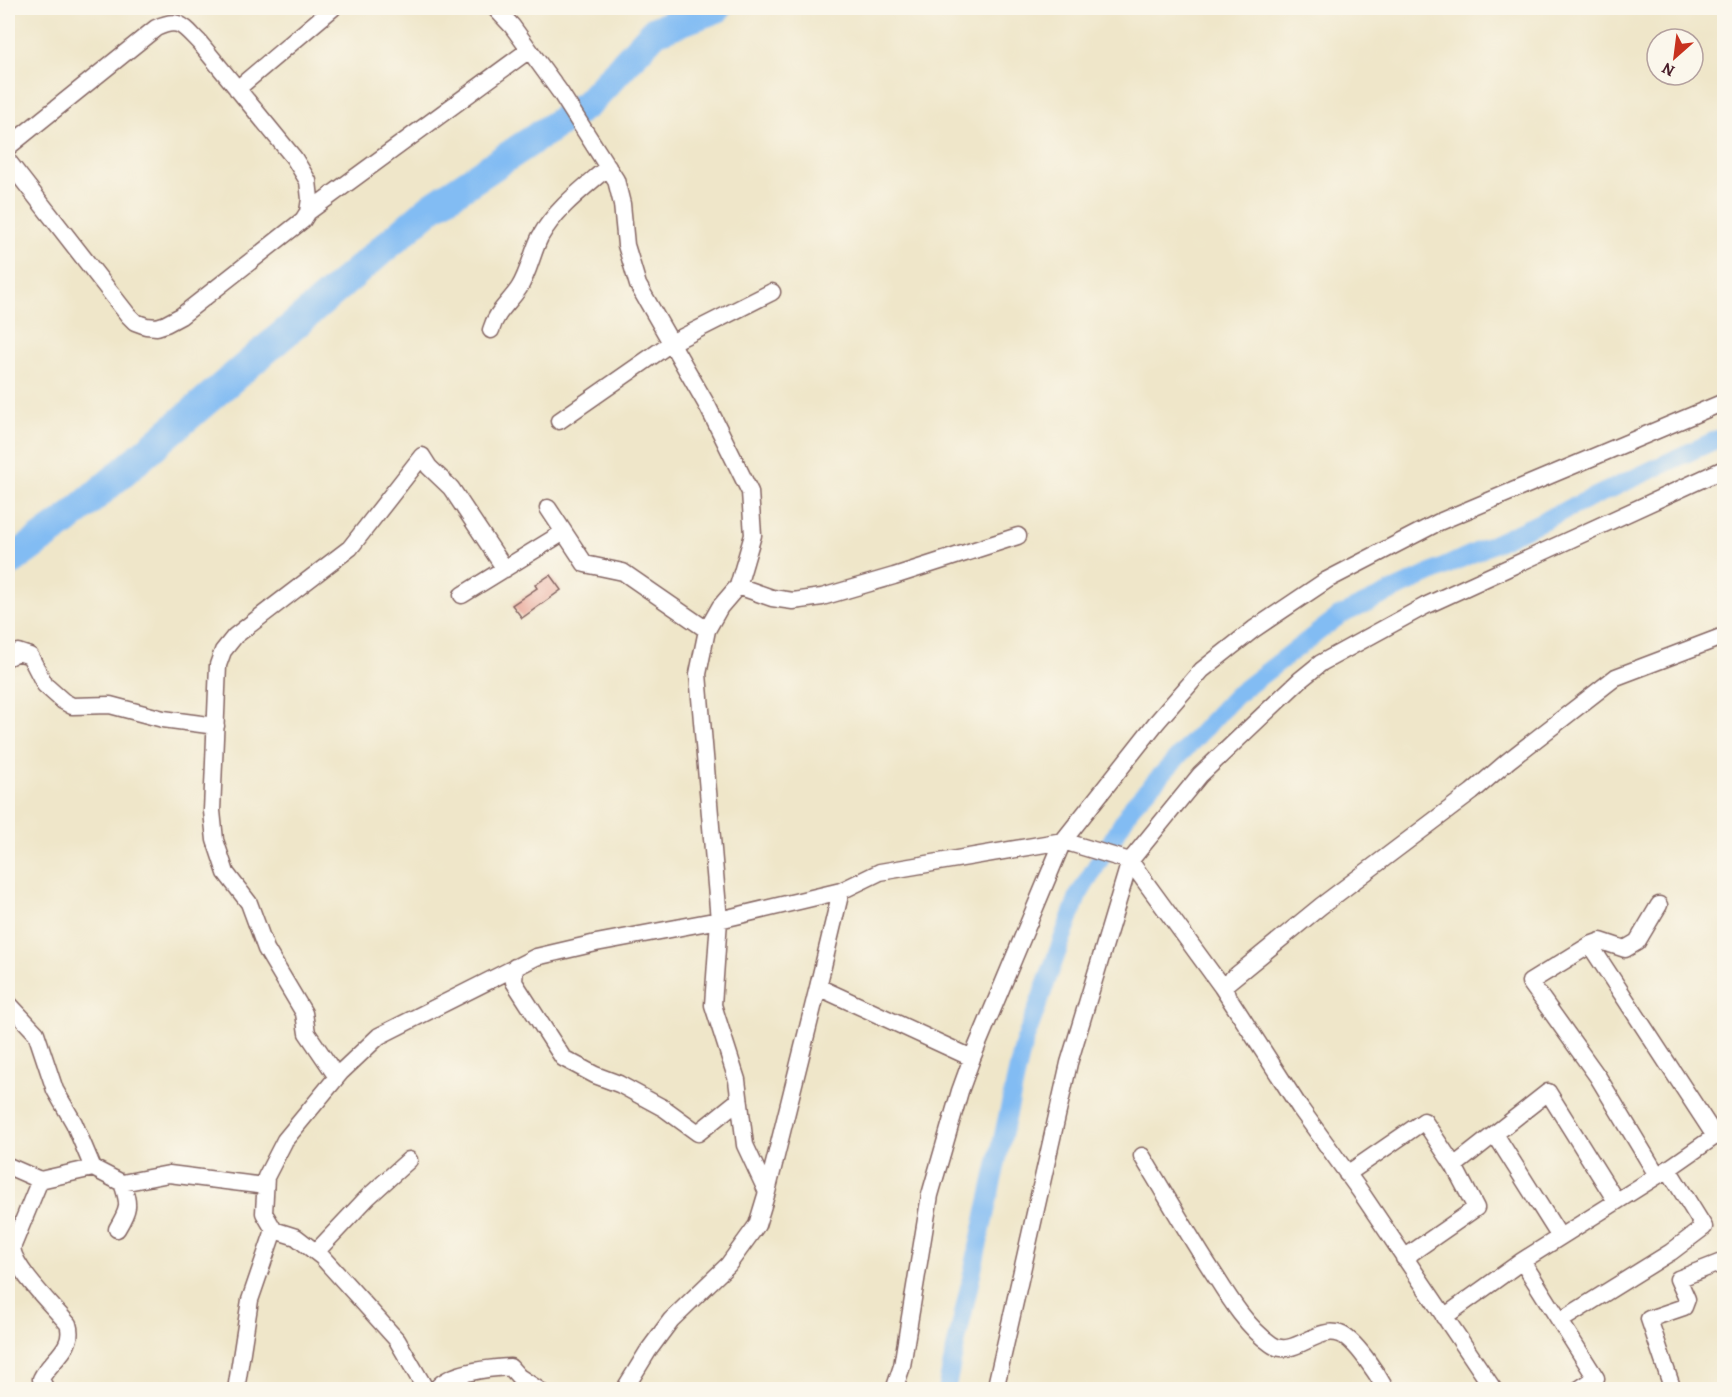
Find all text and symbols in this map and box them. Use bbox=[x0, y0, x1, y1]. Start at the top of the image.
north arrow bbox=[1645, 27, 1705, 87]
text: N bbox=[1658, 57, 1679, 82]

